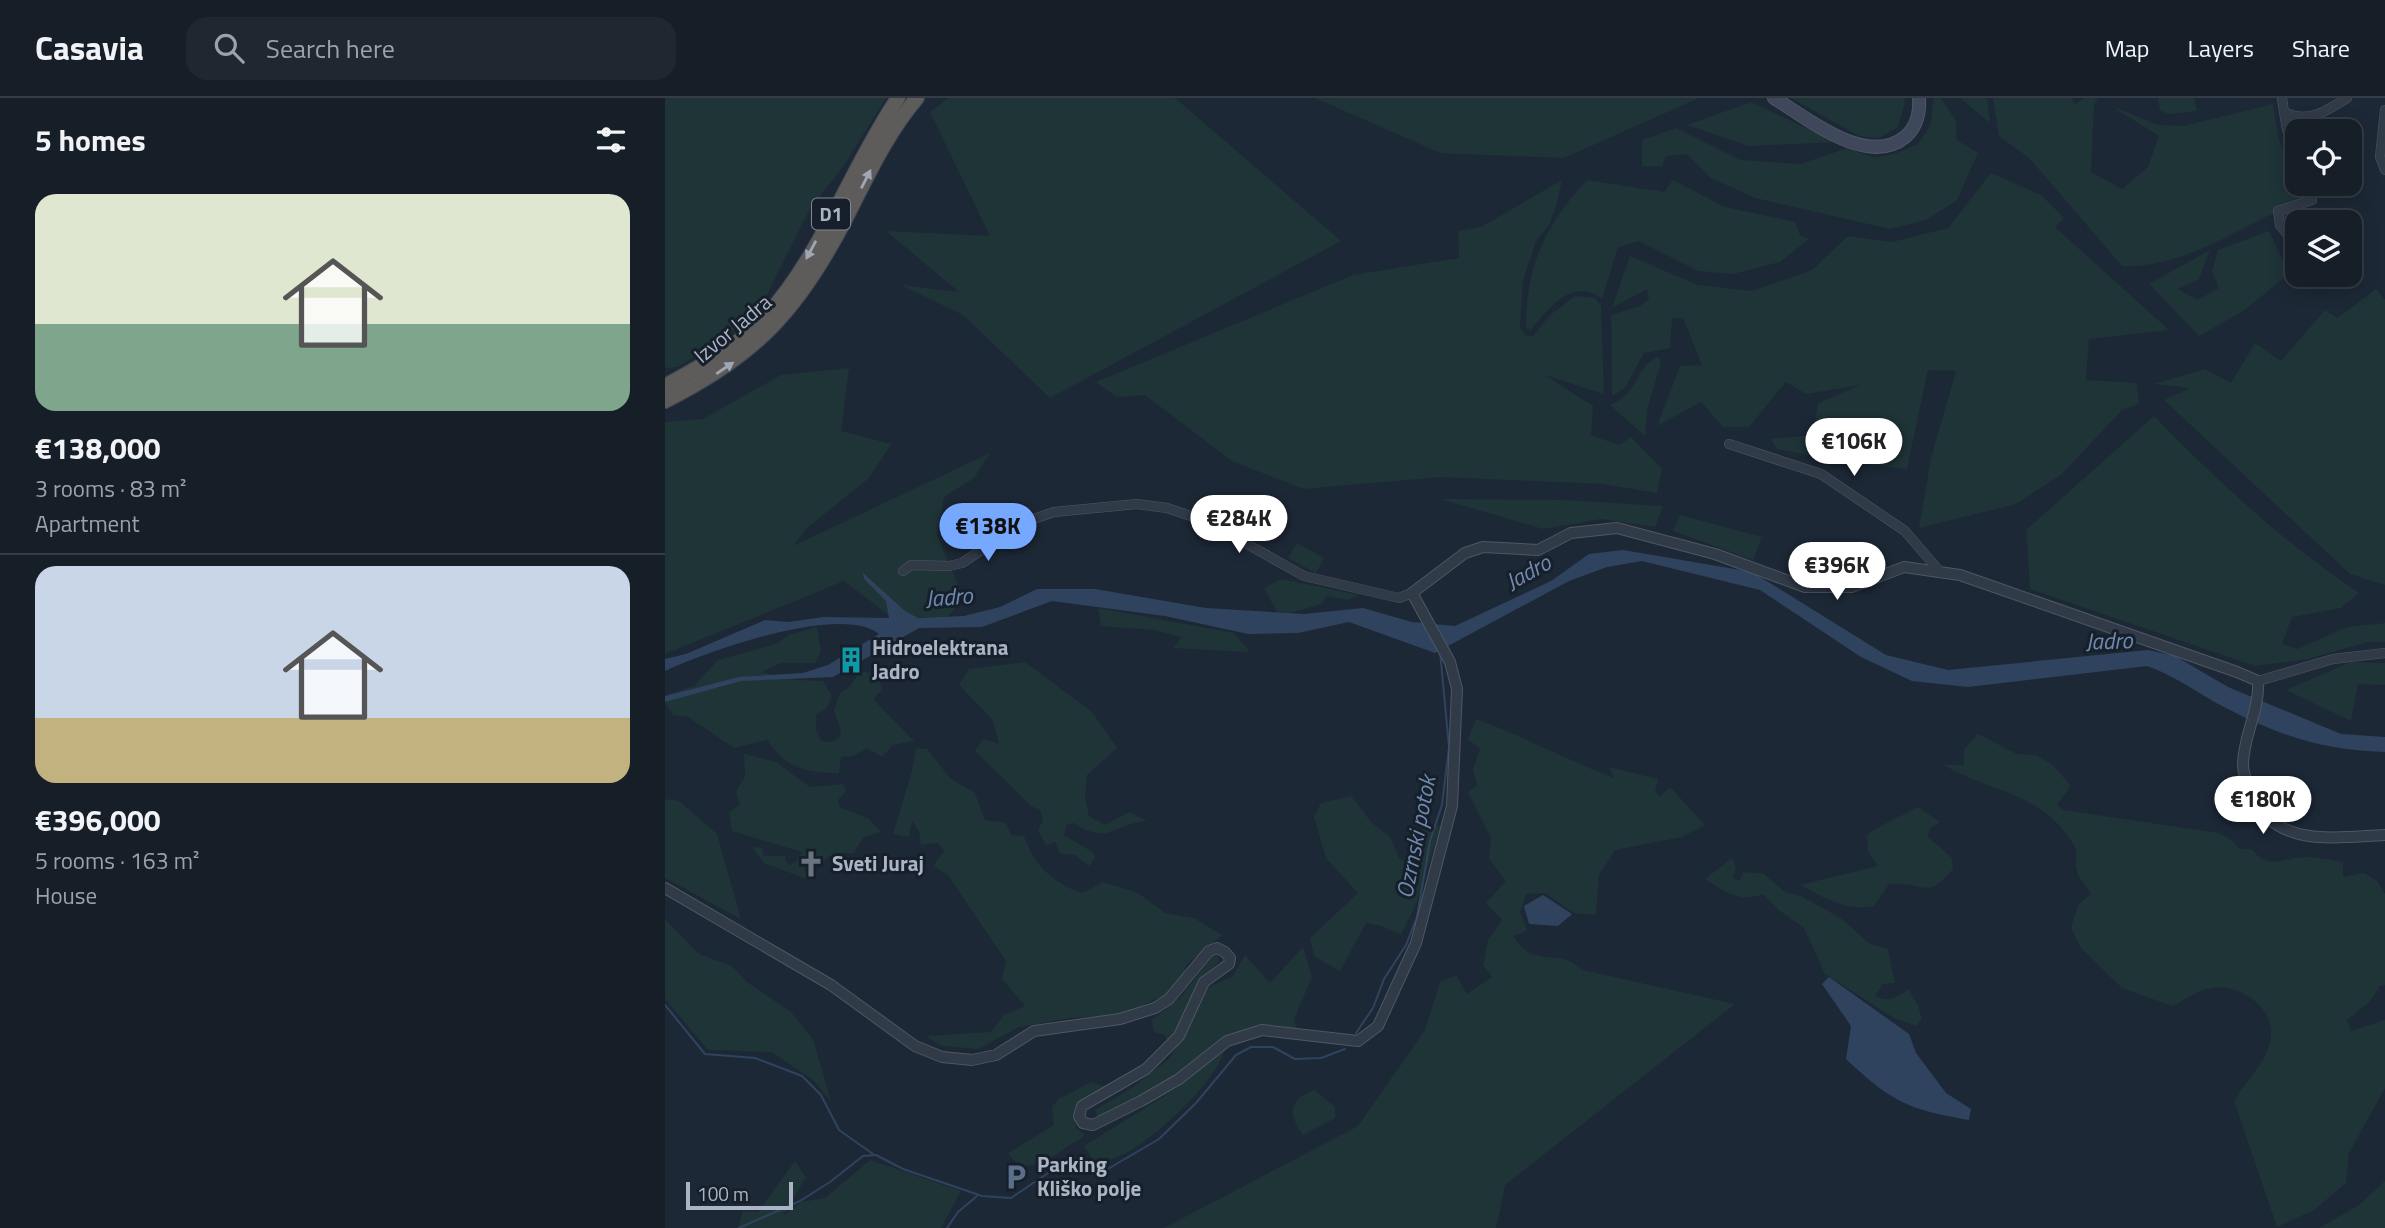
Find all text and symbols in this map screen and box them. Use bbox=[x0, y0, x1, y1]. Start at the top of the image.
search box bbox=[186, 17, 676, 80]
text: Casavia bbox=[35, 23, 144, 73]
icon: search bbox=[210, 29, 248, 67]
text: Search here bbox=[266, 29, 395, 68]
text: Map bbox=[2105, 30, 2150, 66]
text: Layers bbox=[2188, 30, 2254, 66]
text: Share bbox=[2292, 30, 2350, 66]
text: 5 homes bbox=[35, 117, 146, 163]
map controls bbox=[2285, 119, 2362, 287]
button: locate bbox=[2285, 119, 2362, 196]
icon: filters bbox=[592, 121, 630, 159]
one-way arrow bbox=[860, 170, 872, 189]
road number: D1 bbox=[812, 198, 850, 230]
button: layers bbox=[2285, 210, 2362, 287]
icon: home bbox=[270, 240, 396, 366]
one-way arrow bbox=[806, 240, 817, 260]
street label: Izvor Jadra bbox=[686, 286, 779, 370]
one-way arrow bbox=[715, 362, 734, 375]
pin: €106K bbox=[1805, 418, 1903, 478]
text: €106K bbox=[1821, 423, 1887, 458]
text: €138,000 bbox=[35, 425, 161, 471]
text: 3 rooms · 83 m² bbox=[35, 471, 186, 506]
pin: €284K bbox=[1190, 496, 1288, 555]
text: €284K bbox=[1206, 500, 1272, 535]
pin: €138K bbox=[939, 504, 1037, 563]
text: Apartment bbox=[35, 506, 140, 541]
text: €138K bbox=[955, 508, 1021, 543]
pin: €396K bbox=[1788, 542, 1886, 602]
water label: Jadro bbox=[1499, 544, 1557, 598]
text: €396K bbox=[1804, 547, 1870, 582]
water label: Jadro bbox=[924, 577, 974, 616]
icon: home bbox=[270, 612, 396, 738]
water label: Jadro bbox=[2085, 622, 2134, 659]
place label: Hidroelektrana Jadro bbox=[872, 631, 1009, 687]
building icon: Hidroelektrana Jadro bbox=[836, 645, 866, 675]
water label: Ozrnski potok bbox=[1386, 770, 1445, 901]
pin: €180K bbox=[2214, 776, 2312, 836]
text: €180K bbox=[2230, 781, 2296, 816]
text: €396,000 bbox=[35, 797, 161, 843]
text: 5 rooms · 163 m² bbox=[35, 843, 199, 878]
place label: Sveti Juraj bbox=[832, 847, 924, 879]
church icon: Sveti Juraj bbox=[796, 849, 826, 879]
text: House bbox=[35, 878, 97, 913]
place label: Parking Kliško polje bbox=[1037, 1148, 1141, 1204]
parking icon: Parking Kliško polje bbox=[1001, 1162, 1031, 1192]
scale bar bbox=[686, 1179, 793, 1211]
text: 100 m bbox=[697, 1179, 749, 1208]

